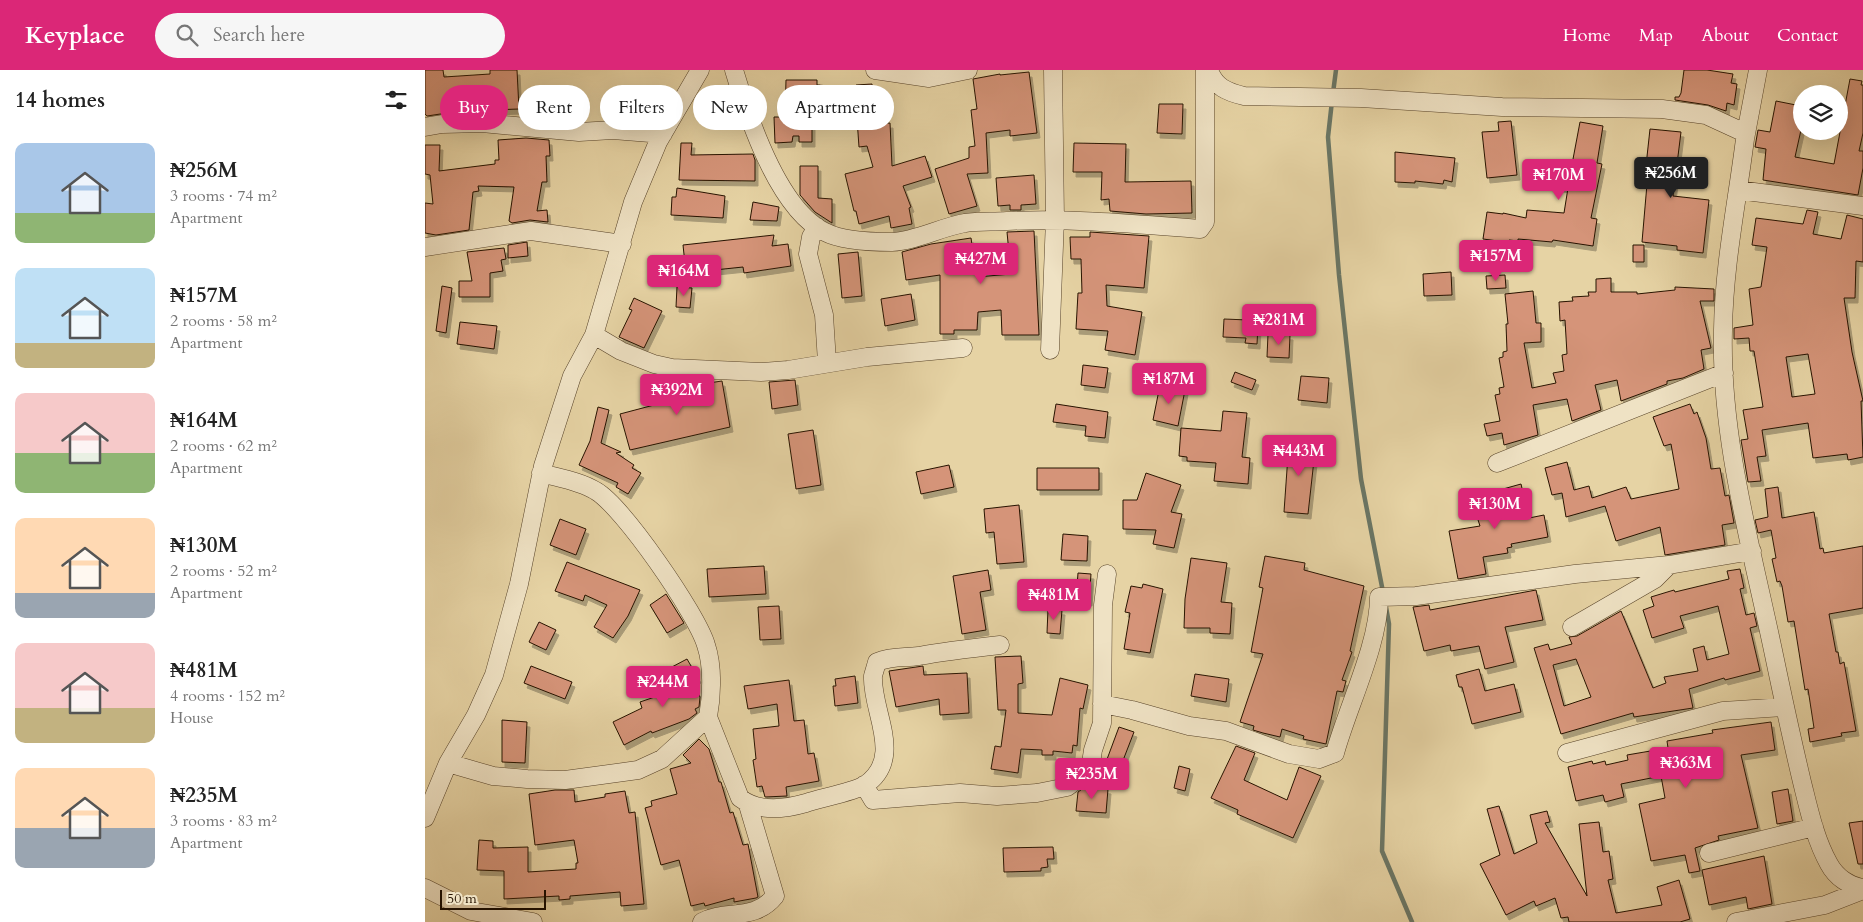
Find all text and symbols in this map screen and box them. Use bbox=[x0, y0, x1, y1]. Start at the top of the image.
search box bbox=[155, 13, 505, 58]
text: Keyplace bbox=[25, 19, 125, 52]
icon: search bbox=[173, 21, 201, 49]
text: Search here bbox=[213, 22, 305, 48]
text: Home bbox=[1563, 23, 1611, 48]
text: Map bbox=[1639, 23, 1673, 48]
text: About bbox=[1701, 23, 1749, 48]
text: Contact bbox=[1777, 23, 1838, 48]
chip: Buy bbox=[440, 85, 508, 130]
chip: Rent bbox=[518, 85, 590, 130]
chip: Filters bbox=[600, 85, 683, 130]
chip: New bbox=[693, 85, 767, 130]
chip: Apartment bbox=[777, 85, 894, 130]
map controls bbox=[1793, 85, 1848, 140]
button: layers bbox=[1793, 85, 1848, 140]
text: 14 homes bbox=[15, 86, 105, 115]
icon: filters bbox=[382, 86, 410, 114]
text: ₦256M bbox=[170, 156, 238, 185]
pin: ₦256M bbox=[1636, 156, 1706, 199]
pin: ₦170M bbox=[1524, 158, 1594, 201]
text: ₦256M bbox=[1645, 162, 1697, 184]
icon: home bbox=[55, 163, 115, 223]
text: ₦170M bbox=[1533, 164, 1585, 186]
text: 3 rooms · 74 m² bbox=[170, 185, 277, 207]
text: Apartment bbox=[170, 207, 243, 229]
pin: ₦157M bbox=[1461, 240, 1531, 282]
pin: ₦427M bbox=[946, 242, 1016, 285]
text: ₦157M bbox=[1470, 245, 1522, 267]
text: ₦427M bbox=[955, 248, 1007, 270]
pin: ₦164M bbox=[649, 254, 719, 297]
text: ₦164M bbox=[658, 260, 710, 282]
text: ₦157M bbox=[170, 281, 238, 310]
icon: home bbox=[55, 288, 115, 348]
pin: ₦281M bbox=[1244, 304, 1314, 346]
text: ₦281M bbox=[1253, 309, 1305, 331]
text: 2 rooms · 58 m² bbox=[170, 310, 277, 332]
text: Apartment bbox=[170, 332, 243, 354]
pin: ₦187M bbox=[1134, 362, 1204, 405]
text: ₦187M bbox=[1143, 368, 1195, 390]
pin: ₦392M bbox=[642, 374, 712, 416]
text: ₦392M bbox=[651, 379, 703, 401]
text: ₦164M bbox=[170, 406, 238, 435]
icon: home bbox=[55, 413, 115, 473]
pin: ₦443M bbox=[1264, 434, 1334, 477]
text: 2 rooms · 62 m² bbox=[170, 435, 277, 457]
text: ₦443M bbox=[1273, 440, 1325, 462]
text: Apartment bbox=[170, 457, 243, 479]
pin: ₦130M bbox=[1460, 488, 1530, 530]
text: ₦130M bbox=[1469, 493, 1521, 515]
text: ₦130M bbox=[170, 531, 238, 560]
icon: home bbox=[55, 538, 115, 598]
text: 2 rooms · 52 m² bbox=[170, 560, 277, 582]
pin: ₦481M bbox=[1019, 578, 1089, 621]
text: Apartment bbox=[170, 582, 243, 604]
text: ₦481M bbox=[1028, 584, 1080, 606]
text: ₦481M bbox=[170, 656, 238, 685]
icon: home bbox=[55, 663, 115, 723]
pin: ₦244M bbox=[628, 666, 698, 708]
text: ₦244M bbox=[637, 671, 689, 693]
text: 4 rooms · 152 m² bbox=[170, 685, 285, 707]
text: House bbox=[170, 707, 213, 729]
pin: ₦363M bbox=[1651, 746, 1721, 789]
text: ₦363M bbox=[1660, 752, 1712, 774]
pin: ₦235M bbox=[1057, 758, 1127, 800]
text: ₦235M bbox=[1066, 763, 1118, 785]
text: ₦235M bbox=[170, 781, 238, 810]
icon: home bbox=[55, 788, 115, 848]
text: 3 rooms · 83 m² bbox=[170, 810, 277, 832]
text: Apartment bbox=[170, 832, 243, 854]
scale bar bbox=[440, 887, 546, 910]
text: 50 m bbox=[447, 889, 477, 908]

